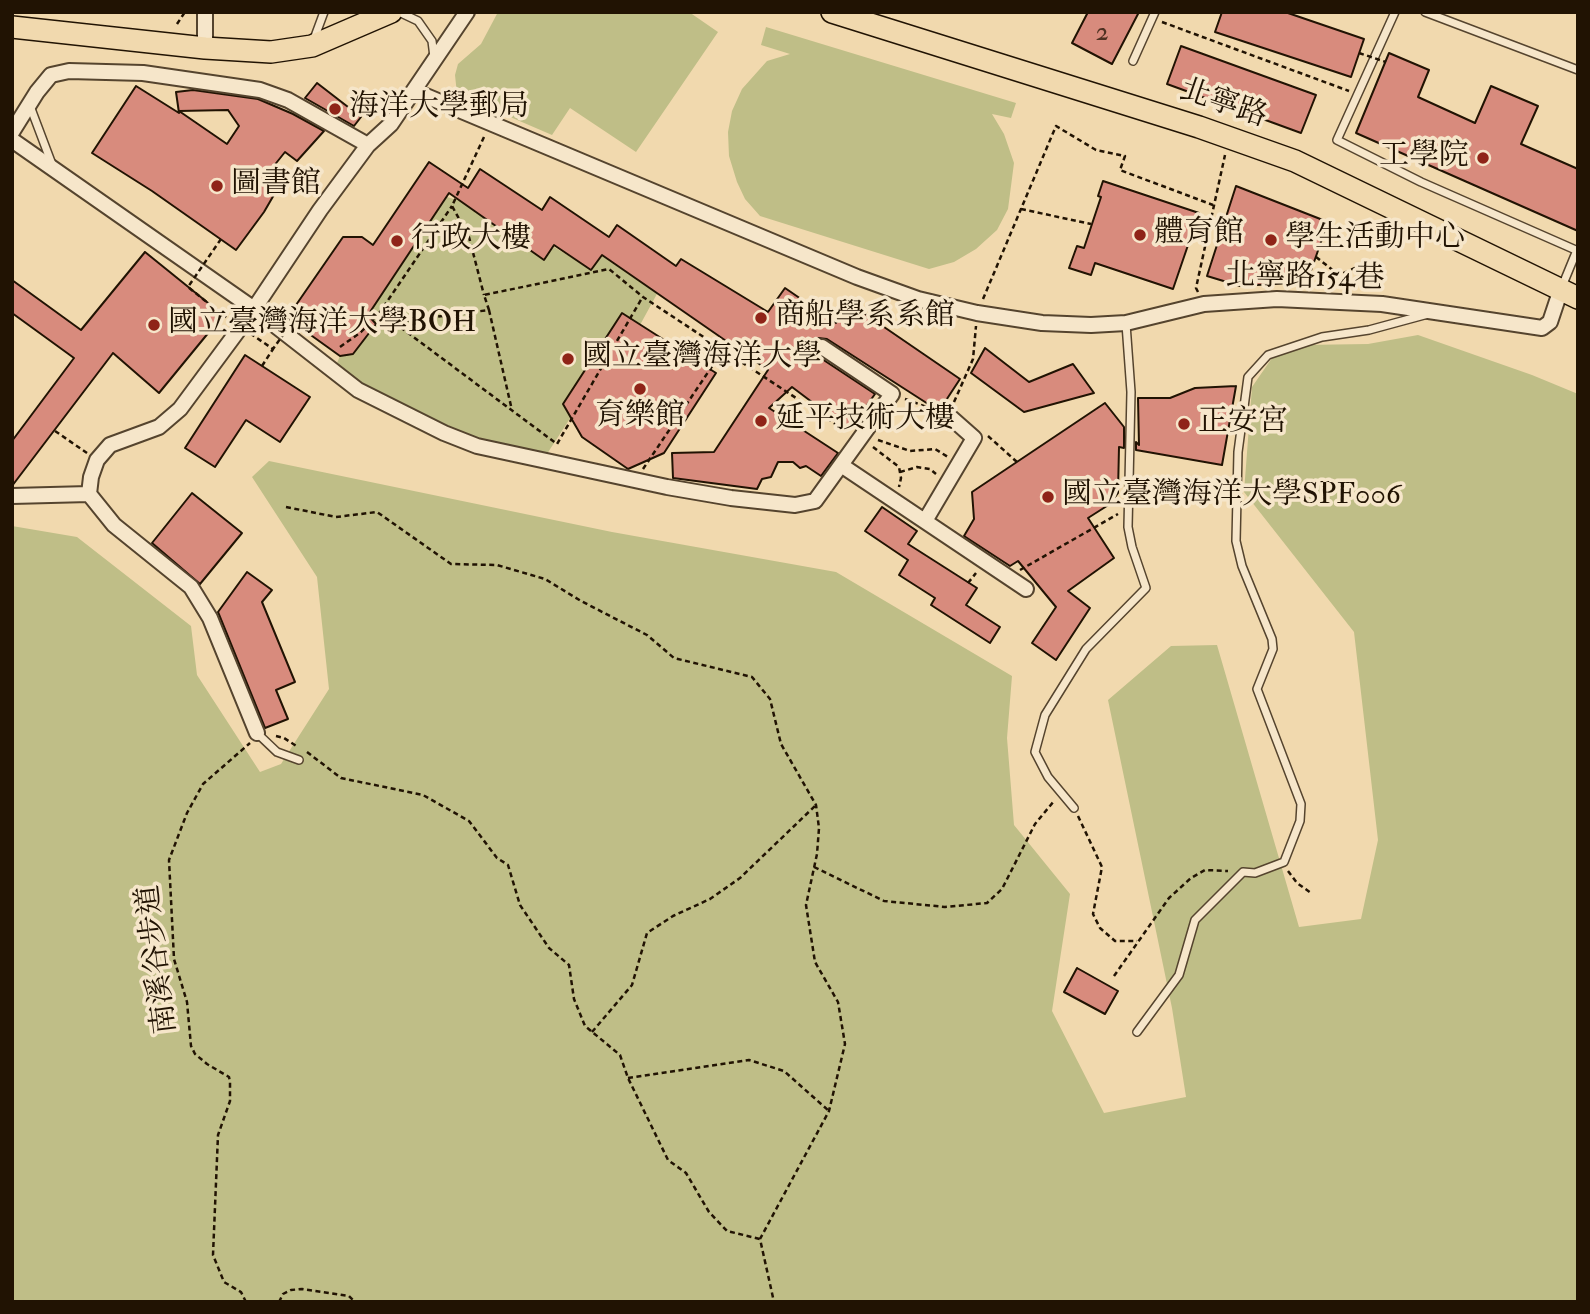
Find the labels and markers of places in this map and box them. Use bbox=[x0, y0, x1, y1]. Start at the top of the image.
place label: 海洋大學郵局 bbox=[349, 91, 529, 127]
marker: 海洋大學郵局 bbox=[327, 101, 343, 117]
place label: 工學院 bbox=[1379, 140, 1469, 176]
marker: 工學院 bbox=[1475, 150, 1491, 166]
place label: 圖書館 bbox=[231, 168, 321, 204]
marker: 圖書館 bbox=[209, 178, 225, 194]
place label: 體育館 bbox=[1154, 217, 1244, 253]
place label: 學生活動中心 bbox=[1285, 222, 1465, 258]
place label: 行政大樓 bbox=[411, 223, 531, 259]
marker: 體育館 bbox=[1132, 227, 1148, 243]
marker: 學生活動中心 bbox=[1263, 232, 1279, 248]
marker: 行政大樓 bbox=[389, 233, 405, 249]
place label: 商船學系系館 bbox=[775, 300, 955, 336]
place label: 國立臺灣海洋大學BOH bbox=[168, 307, 476, 343]
marker: 商船學系系館 bbox=[753, 310, 769, 326]
marker: 國立臺灣海洋大學BOH bbox=[146, 317, 162, 333]
place label: 國立臺灣海洋大學 bbox=[582, 341, 822, 377]
marker: 國立臺灣海洋大學 bbox=[560, 351, 576, 367]
marker: 育樂館 bbox=[632, 381, 648, 397]
place label: 育樂館 bbox=[595, 400, 685, 436]
place label: 延平技術大樓 bbox=[775, 403, 955, 439]
place label: 正安宮 bbox=[1198, 406, 1288, 442]
marker: 延平技術大樓 bbox=[753, 413, 769, 429]
marker: 正安宮 bbox=[1176, 416, 1192, 432]
place label: 國立臺灣海洋大學SPF006 bbox=[1062, 479, 1401, 515]
marker: 國立臺灣海洋大學SPF006 bbox=[1040, 489, 1056, 505]

